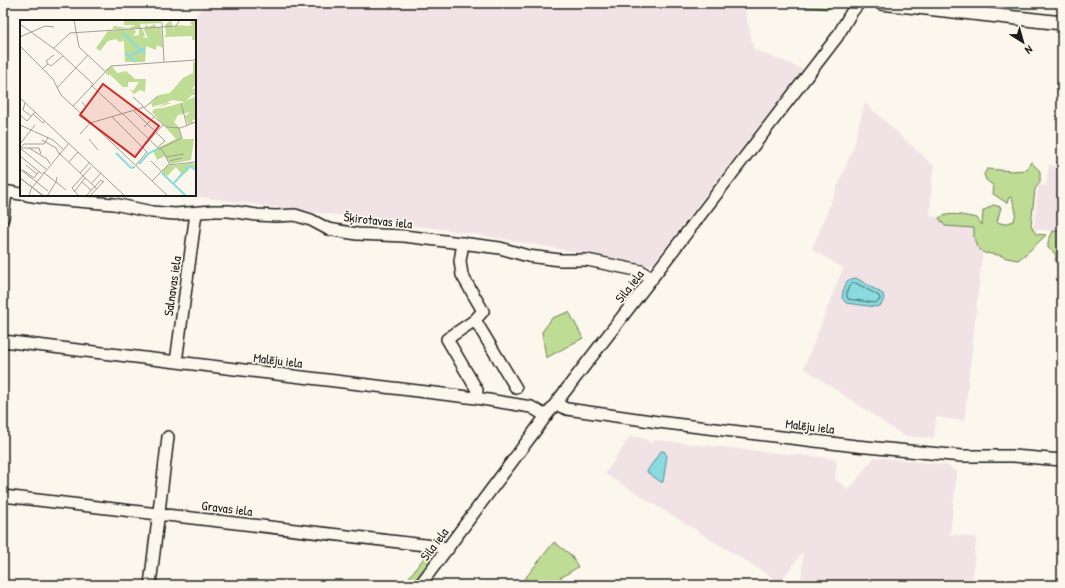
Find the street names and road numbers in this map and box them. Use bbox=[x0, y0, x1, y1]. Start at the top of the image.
street label: Šķirotavas iela bbox=[343, 207, 413, 233]
street label: Salnavas iela bbox=[159, 255, 185, 317]
street label: Sila iela bbox=[610, 266, 648, 306]
street label: Malēju iela bbox=[252, 348, 304, 372]
street label: Malēju iela bbox=[784, 414, 836, 438]
street label: Gravas iela bbox=[200, 496, 254, 520]
street label: Sila iela bbox=[416, 524, 452, 564]

